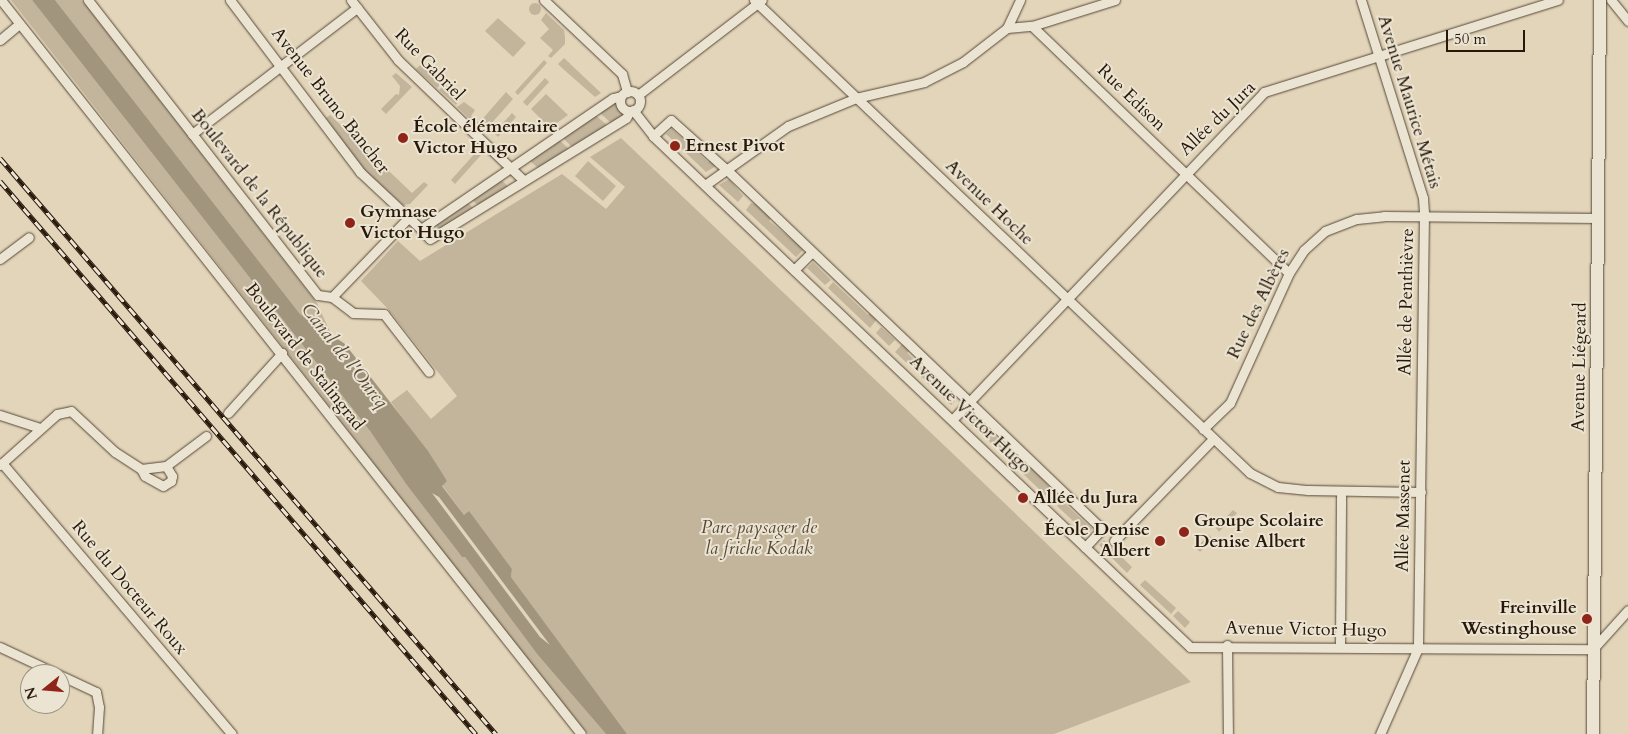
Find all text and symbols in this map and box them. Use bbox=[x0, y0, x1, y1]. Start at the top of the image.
street label: Avenue Maurice Métais bbox=[1372, 13, 1446, 191]
scale bar bbox=[1448, 20, 1527, 52]
street label: Avenue Bruno Bancher bbox=[266, 24, 394, 178]
street label: Rue Gabriel bbox=[389, 25, 469, 105]
text: 50 m bbox=[1454, 29, 1486, 49]
street label: Rue Edison bbox=[1092, 60, 1170, 136]
street label: Allée du Jura bbox=[1175, 77, 1261, 161]
street label: Boulevard de la République bbox=[186, 105, 332, 283]
place label: École élémentaire Victor Hugo bbox=[413, 117, 558, 160]
marker: École élémentaire Victor Hugo bbox=[397, 132, 409, 144]
place label: Ernest Pivot bbox=[685, 135, 785, 157]
marker: Ernest Pivot bbox=[669, 140, 681, 152]
street label: Avenue Hoche bbox=[940, 156, 1038, 250]
place label: Gymnase Victor Hugo bbox=[360, 202, 465, 244]
marker: Gymnase Victor Hugo bbox=[344, 217, 356, 229]
street label: Allée de Penthièvre bbox=[1395, 228, 1419, 376]
street label: Rue des Albères bbox=[1223, 245, 1295, 363]
street label: Boulevard de Stalingrad bbox=[240, 279, 368, 435]
water label: Canal de l'Ourcq bbox=[296, 299, 392, 413]
street label: Avenue Liégeard bbox=[1568, 302, 1592, 432]
street label: Avenue Victor Hugo bbox=[904, 351, 1036, 479]
street label: Allée Massenet bbox=[1392, 460, 1416, 572]
place label: Allée du Jura bbox=[1033, 487, 1138, 509]
marker: Allée du Jura bbox=[1017, 492, 1029, 504]
place label: Groupe Scolaire Denise Albert bbox=[1194, 511, 1324, 554]
street label: Rue du Docteur Roux bbox=[67, 517, 191, 659]
park label: Parc paysager de la friche Kodak bbox=[701, 518, 817, 560]
place label: École Denise Albert bbox=[1044, 520, 1150, 562]
marker: Groupe Scolaire Denise Albert bbox=[1178, 526, 1190, 538]
marker: École Denise Albert bbox=[1154, 535, 1166, 547]
place label: Freinville Westinghouse bbox=[1461, 598, 1577, 640]
marker: Freinville Westinghouse bbox=[1581, 613, 1593, 625]
street label: Avenue Victor Hugo bbox=[1225, 618, 1387, 642]
north arrow bbox=[20, 664, 70, 714]
text: N bbox=[20, 685, 42, 702]

